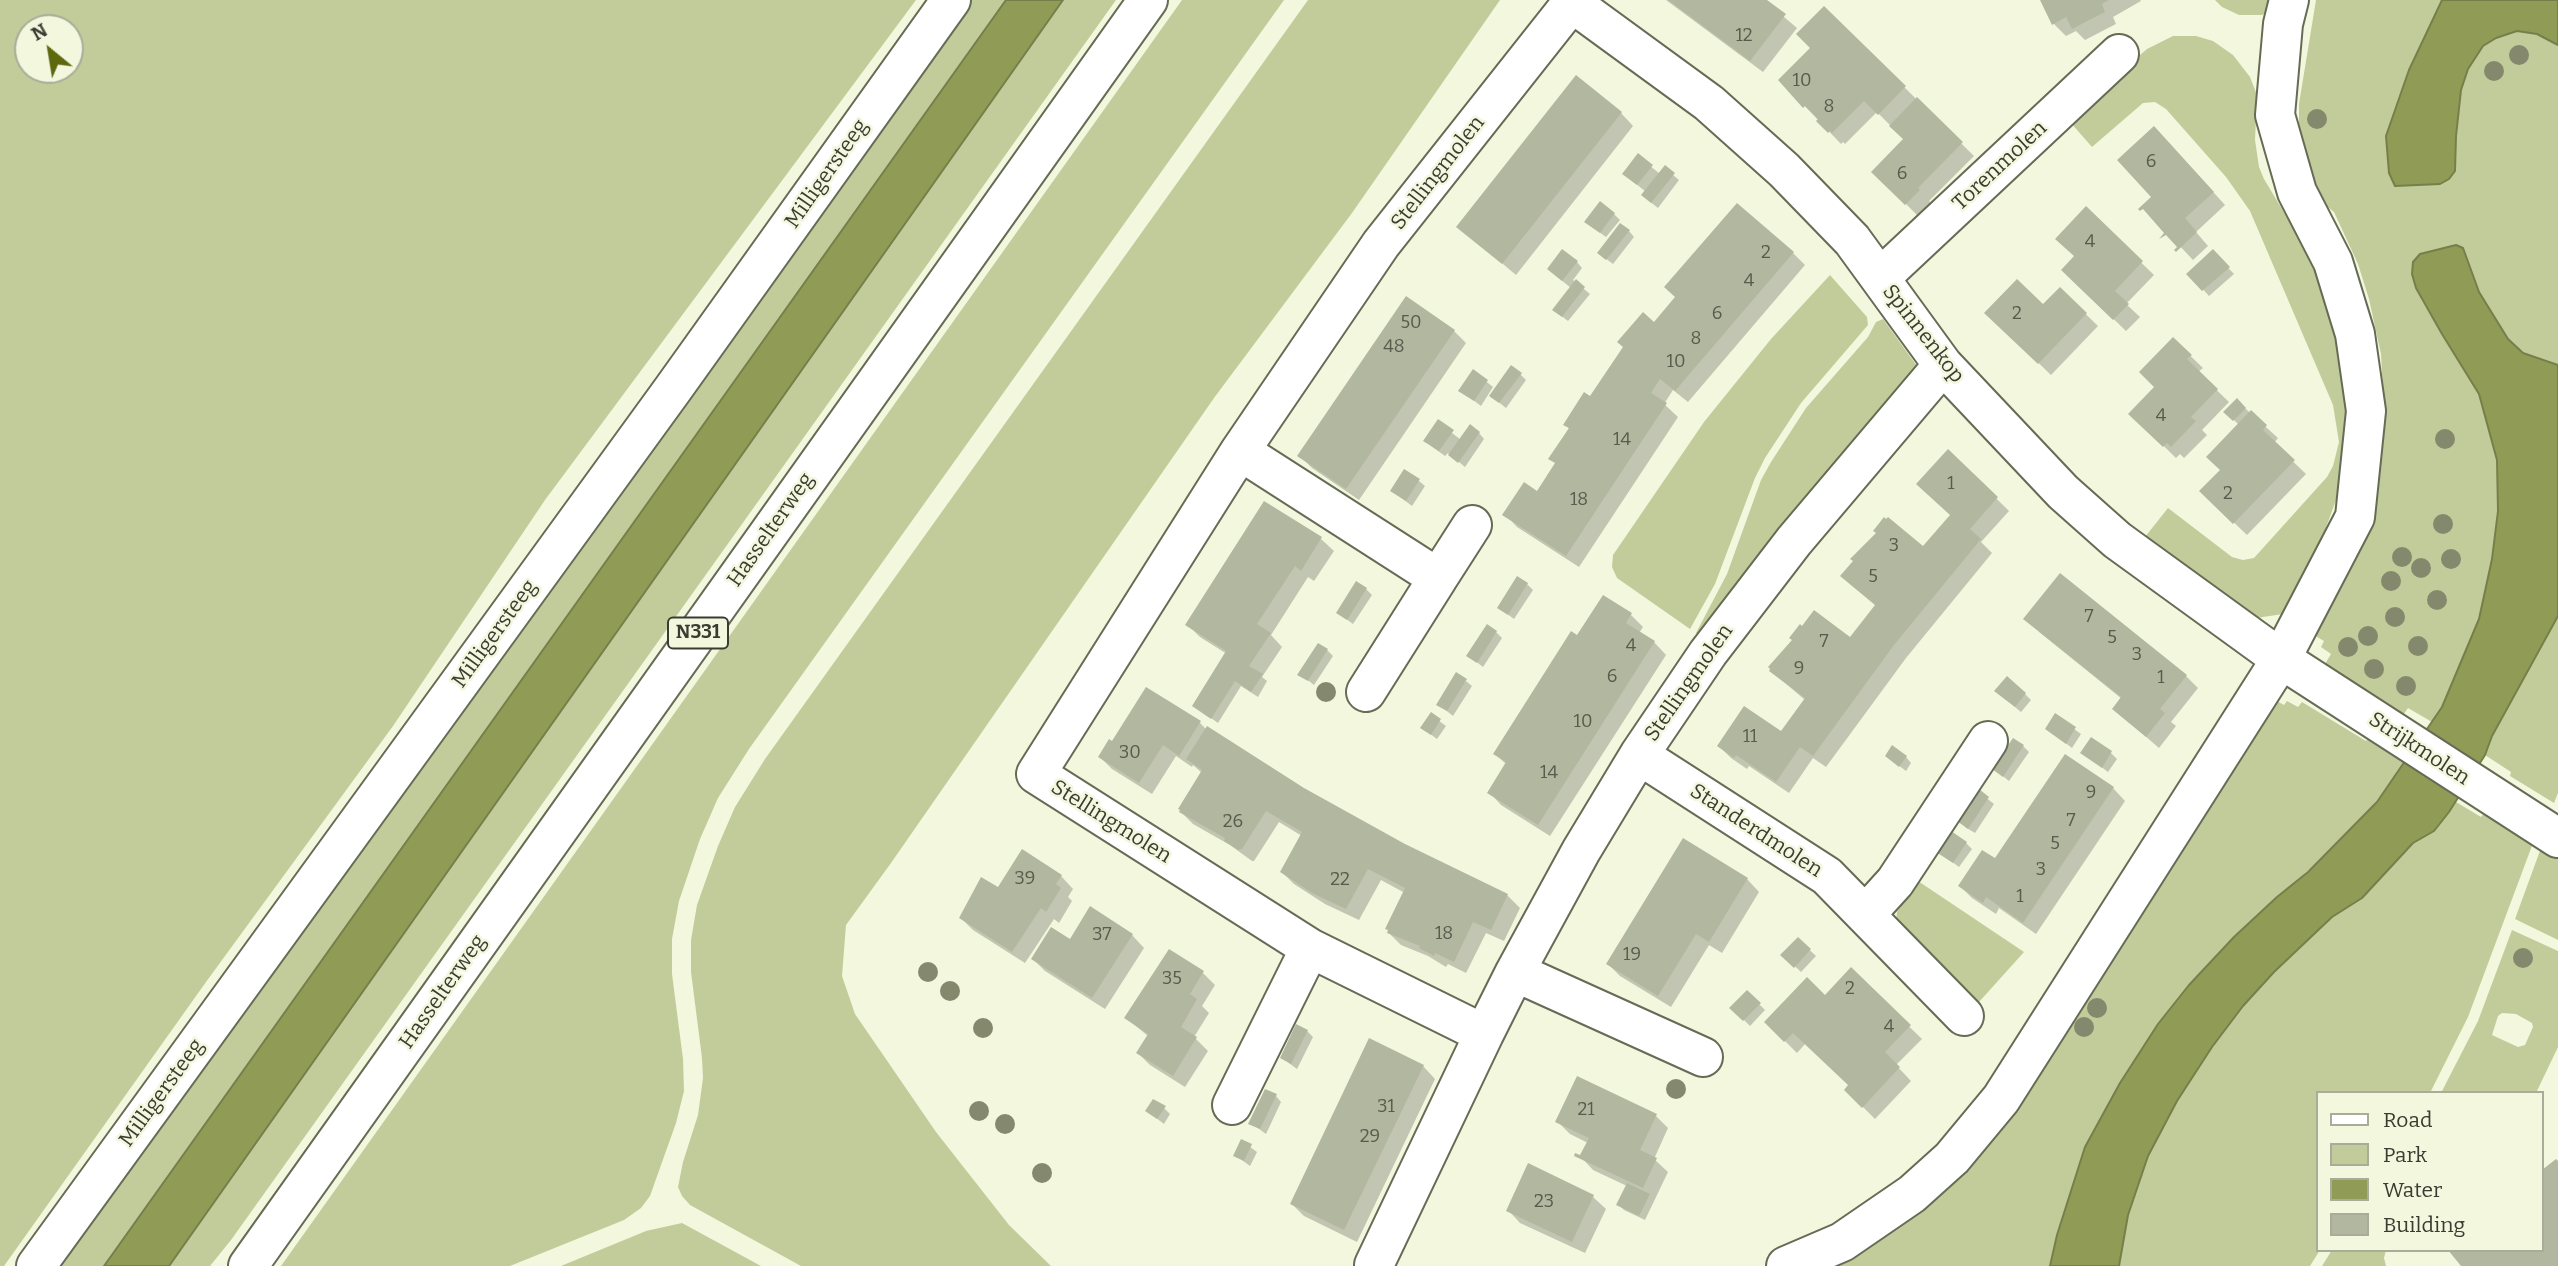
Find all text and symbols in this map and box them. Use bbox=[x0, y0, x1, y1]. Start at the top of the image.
north arrow bbox=[14, 14, 84, 84]
text: N bbox=[27, 18, 51, 46]
house number: 12 bbox=[1735, 25, 1753, 47]
house number: 10 bbox=[1793, 70, 1811, 92]
house number: 8 bbox=[1824, 96, 1834, 118]
street label: Stellingmolen bbox=[1386, 111, 1490, 235]
street label: Milligersteeg bbox=[780, 115, 874, 233]
street label: Torenmolen bbox=[1948, 116, 2052, 216]
house number: 6 bbox=[2146, 151, 2156, 173]
house number: 6 bbox=[1897, 163, 1907, 185]
house number: 4 bbox=[2085, 231, 2095, 253]
house number: 2 bbox=[1761, 242, 1771, 264]
house number: 4 bbox=[1744, 270, 1754, 292]
street label: Spinnenkop bbox=[1877, 280, 1969, 388]
house number: 6 bbox=[1712, 303, 1722, 325]
house number: 2 bbox=[2012, 303, 2022, 325]
house number: 50 bbox=[1400, 312, 1422, 334]
house number: 8 bbox=[1691, 328, 1701, 350]
house number: 48 bbox=[1383, 336, 1405, 358]
house number: 10 bbox=[1667, 351, 1685, 373]
house number: 4 bbox=[2156, 405, 2166, 427]
house number: 14 bbox=[1613, 429, 1631, 451]
street label: Hasselterweg bbox=[722, 468, 820, 592]
house number: 1 bbox=[1947, 473, 1955, 495]
house number: 2 bbox=[2223, 483, 2233, 505]
house number: 18 bbox=[1570, 489, 1588, 511]
house number: 3 bbox=[1889, 535, 1899, 557]
house number: 5 bbox=[1868, 566, 1878, 588]
street label: Milligersteeg bbox=[447, 575, 543, 693]
house number: 7 bbox=[2084, 606, 2094, 628]
road number: N331 bbox=[668, 618, 728, 648]
street label: Stellingmolen bbox=[1639, 620, 1739, 746]
house number: 5 bbox=[2107, 627, 2117, 649]
house number: 7 bbox=[1819, 631, 1829, 653]
house number: 4 bbox=[1626, 635, 1636, 657]
house number: 3 bbox=[2132, 644, 2142, 666]
house number: 9 bbox=[1794, 658, 1804, 680]
house number: 6 bbox=[1607, 666, 1617, 688]
house number: 1 bbox=[2157, 667, 2165, 689]
street label: Strijkmolen bbox=[2364, 707, 2474, 791]
house number: 10 bbox=[1574, 711, 1592, 733]
house number: 11 bbox=[1743, 726, 1757, 748]
house number: 30 bbox=[1119, 742, 1141, 764]
house number: 14 bbox=[1540, 762, 1558, 784]
street label: Stellingmolen bbox=[1046, 775, 1176, 869]
street label: Standerdmolen bbox=[1685, 779, 1827, 883]
house number: 9 bbox=[2086, 782, 2096, 804]
house number: 7 bbox=[2066, 810, 2076, 832]
house number: 26 bbox=[1223, 811, 1243, 833]
house number: 5 bbox=[2050, 833, 2060, 855]
house number: 3 bbox=[2036, 859, 2046, 881]
house number: 39 bbox=[1015, 868, 1035, 890]
house number: 22 bbox=[1330, 869, 1350, 891]
house number: 1 bbox=[2016, 886, 2024, 908]
house number: 18 bbox=[1435, 923, 1453, 945]
house number: 37 bbox=[1092, 924, 1112, 946]
street label: Hasselterweg bbox=[394, 930, 492, 1054]
house number: 19 bbox=[1623, 944, 1641, 966]
house number: 35 bbox=[1162, 968, 1182, 990]
house number: 2 bbox=[1845, 978, 1855, 1000]
house number: 4 bbox=[1884, 1016, 1894, 1038]
street label: Milligersteeg bbox=[114, 1034, 210, 1152]
legend bbox=[2316, 1091, 2544, 1252]
house number: 31 bbox=[1377, 1096, 1395, 1118]
house number: 21 bbox=[1577, 1099, 1595, 1121]
text: Road bbox=[2383, 1107, 2432, 1133]
house number: 29 bbox=[1360, 1126, 1380, 1148]
text: Park bbox=[2383, 1142, 2427, 1168]
text: Water bbox=[2383, 1177, 2442, 1203]
house number: 23 bbox=[1534, 1191, 1554, 1213]
text: Building bbox=[2383, 1212, 2465, 1238]

